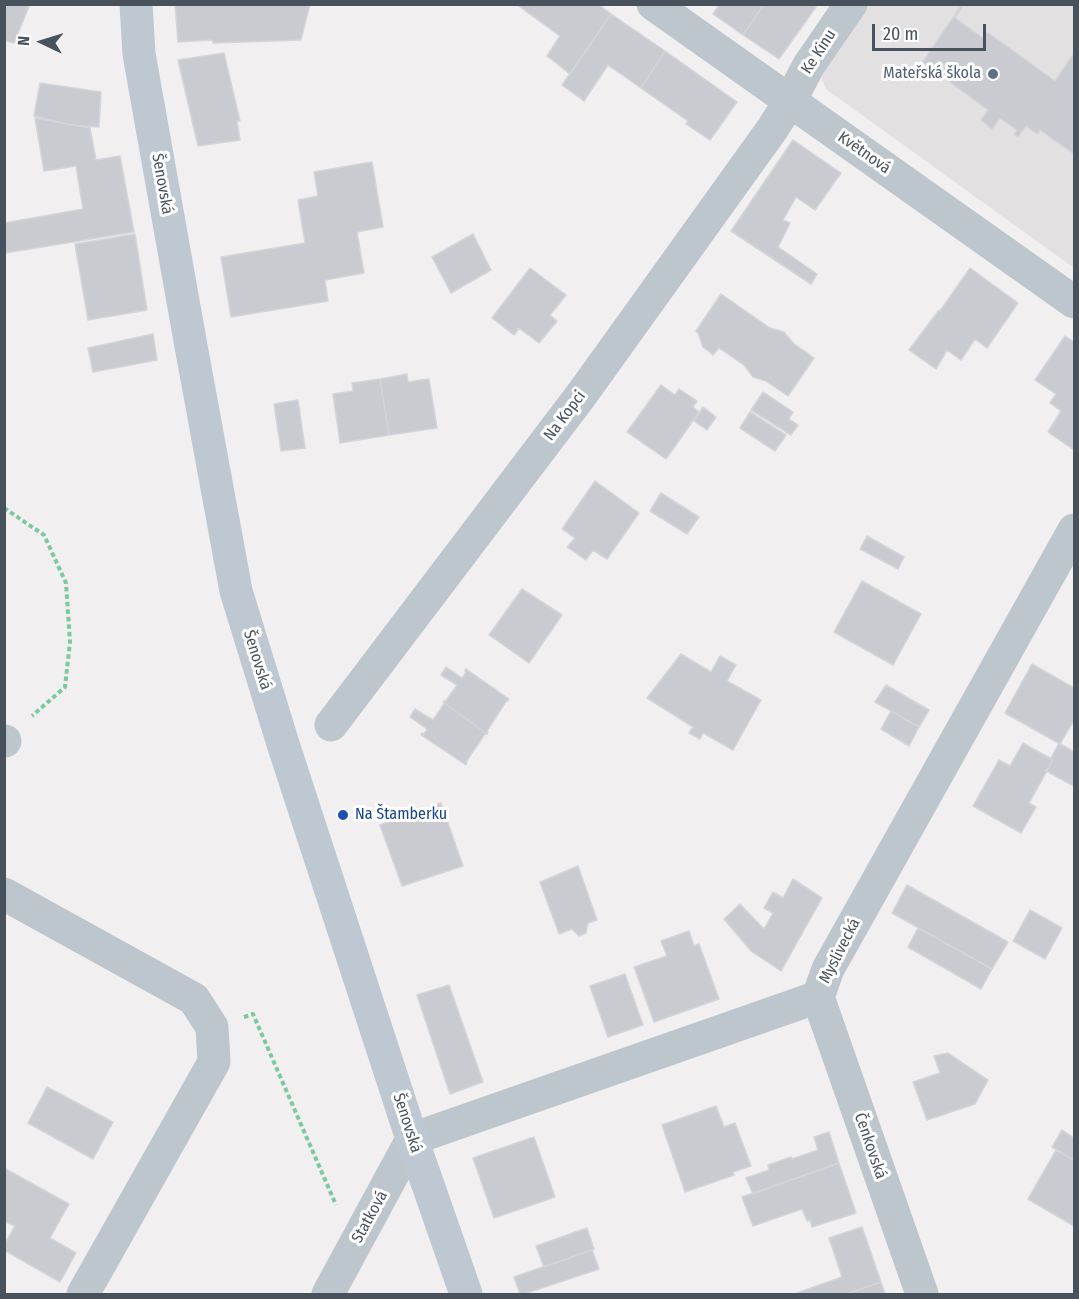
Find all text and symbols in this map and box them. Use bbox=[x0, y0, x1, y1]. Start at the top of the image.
north arrow bbox=[12, 12, 72, 72]
scale bar bbox=[875, 12, 989, 50]
text: 20 m bbox=[883, 23, 918, 45]
street label: Ke Kinu bbox=[798, 26, 840, 78]
text: N bbox=[14, 35, 33, 46]
place label: Mateřská škola bbox=[883, 64, 981, 84]
marker: Mateřská škola bbox=[986, 67, 1000, 81]
street label: Květnová bbox=[834, 128, 894, 178]
street label: Šenovská bbox=[147, 152, 177, 216]
street label: Na Kopci bbox=[540, 387, 590, 445]
street label: Šenovská bbox=[239, 628, 275, 692]
place label: Na Štamberku bbox=[355, 805, 447, 825]
marker: Na Štamberku bbox=[336, 808, 350, 822]
street label: Myslivecká bbox=[815, 915, 865, 987]
street label: Šenovská bbox=[388, 1091, 426, 1155]
street label: Čenkovská bbox=[850, 1110, 890, 1182]
street label: Statková bbox=[348, 1188, 392, 1246]

